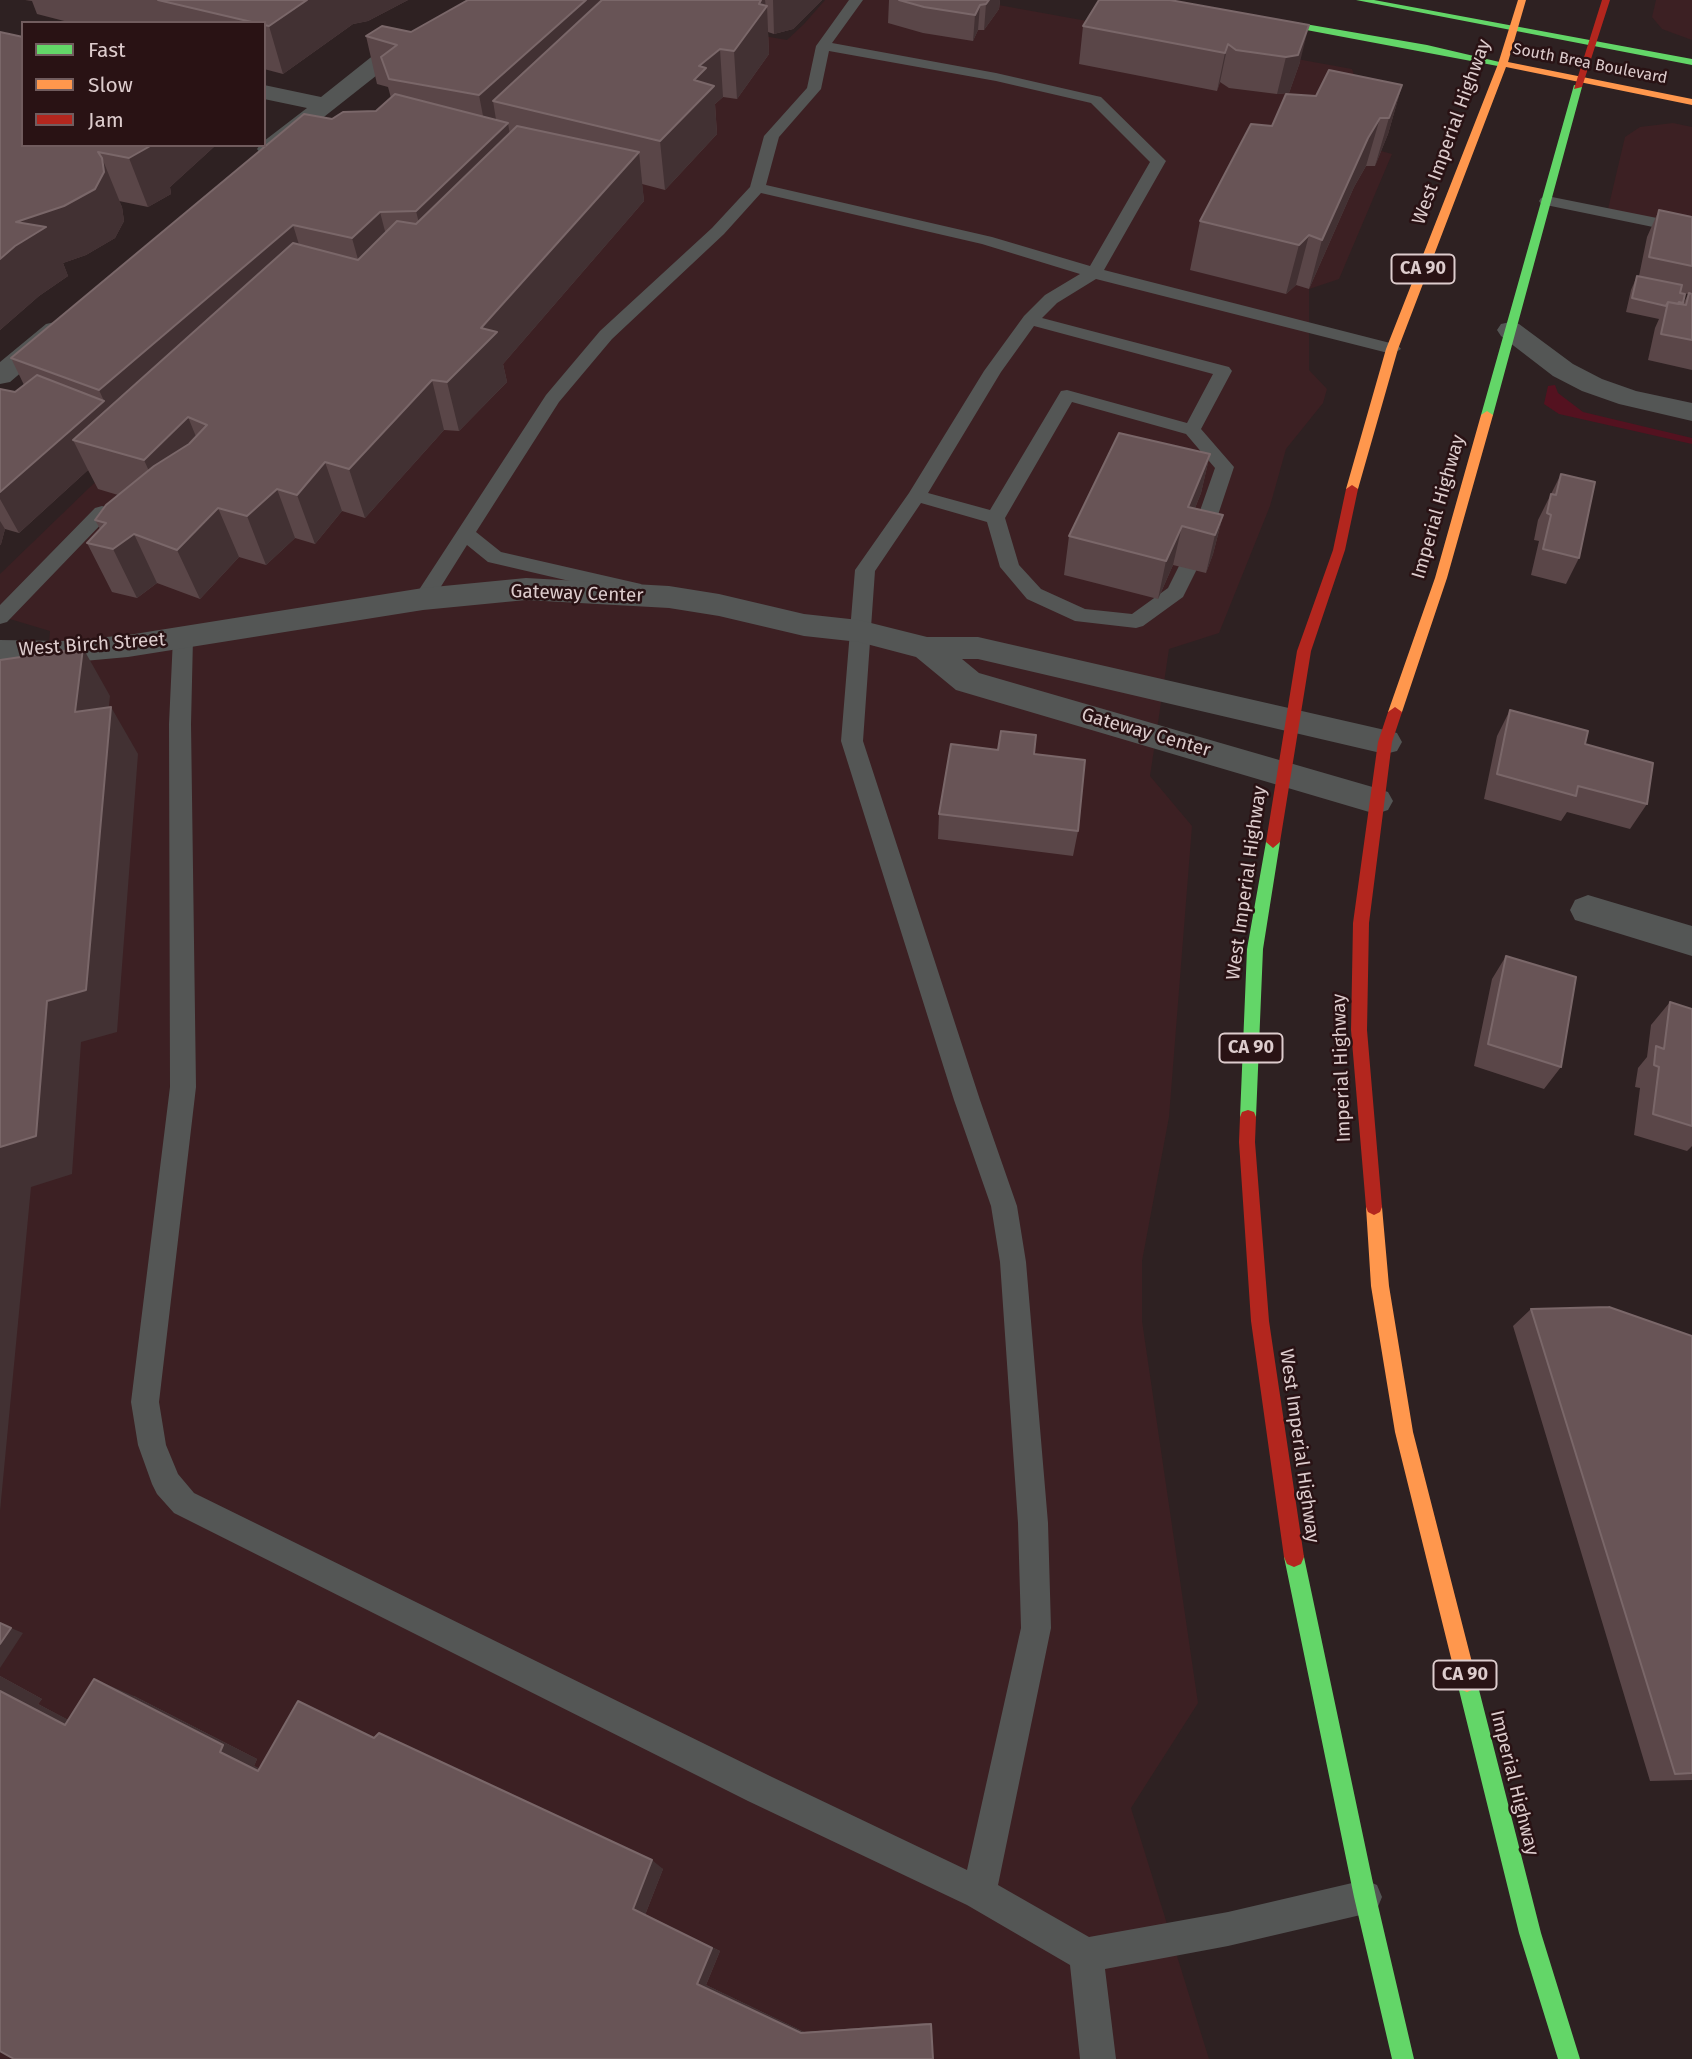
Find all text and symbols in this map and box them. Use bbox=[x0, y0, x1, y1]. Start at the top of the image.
legend bbox=[21, 21, 266, 147]
street label: West Imperial Highway bbox=[1408, 36, 1496, 228]
text: Fast bbox=[88, 37, 126, 63]
street label: South Brea Boulevard bbox=[1511, 40, 1669, 88]
text: Slow bbox=[88, 72, 133, 98]
text: Jam bbox=[88, 107, 124, 133]
road number: CA 90 bbox=[1392, 255, 1454, 284]
street label: Imperial Highway bbox=[1407, 432, 1471, 582]
street label: Gateway Center bbox=[510, 580, 644, 608]
street label: West Birch Street bbox=[18, 628, 166, 662]
street label: Gateway Center bbox=[1079, 704, 1213, 762]
street label: West Imperial Highway bbox=[1222, 785, 1272, 981]
street label: Imperial Highway bbox=[1328, 993, 1356, 1143]
road number: CA 90 bbox=[1220, 1034, 1282, 1063]
street label: West Imperial Highway bbox=[1274, 1348, 1324, 1544]
road number: CA 90 bbox=[1434, 1660, 1496, 1690]
street label: Imperial Highway bbox=[1485, 1708, 1543, 1858]

